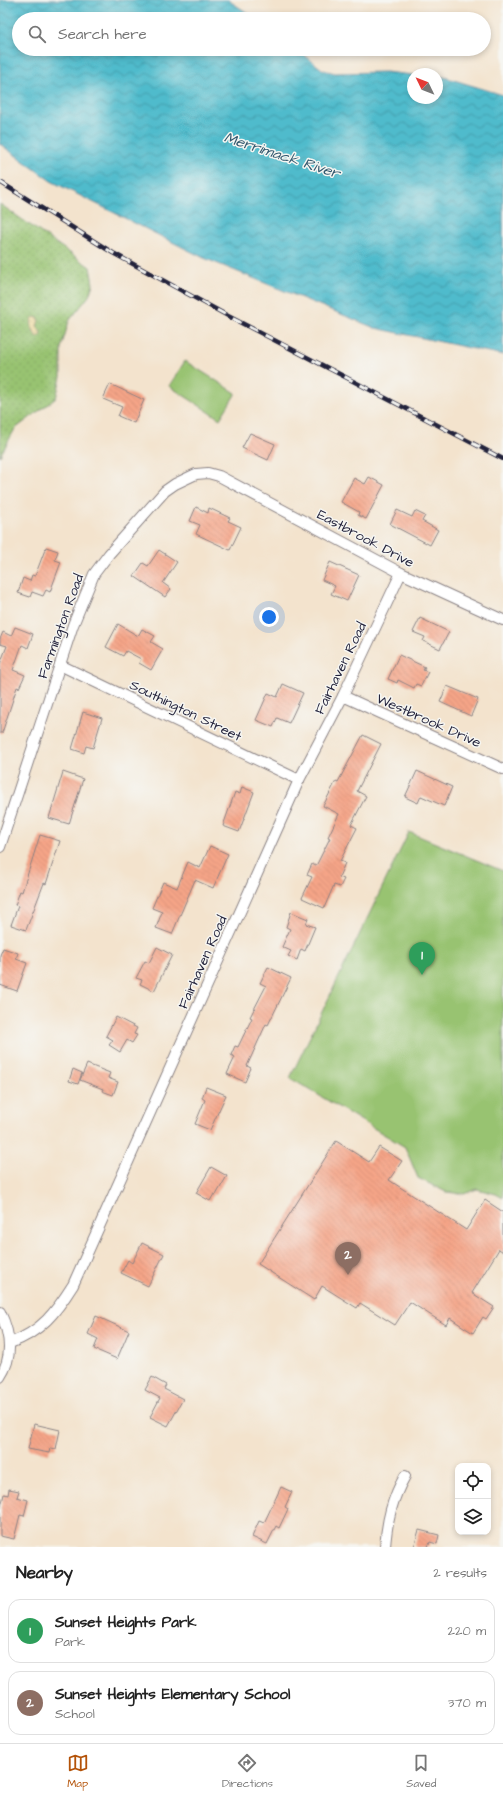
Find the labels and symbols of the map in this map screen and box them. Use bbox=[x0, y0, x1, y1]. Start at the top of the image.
north arrow bbox=[407, 68, 443, 104]
water label: Merrimack River bbox=[221, 127, 344, 185]
street label: Eastbrook Drive bbox=[313, 505, 418, 573]
street label: Farmington Road bbox=[33, 571, 89, 681]
your location bbox=[259, 607, 279, 627]
street label: Fairhaven Road bbox=[310, 619, 372, 718]
street label: Southington Street bbox=[126, 675, 245, 747]
street label: Westbrook Drive bbox=[373, 689, 485, 753]
street label: Fairhaven Road bbox=[173, 913, 232, 1012]
pin: 1 bbox=[409, 942, 435, 975]
pin: 2 bbox=[335, 1242, 361, 1275]

